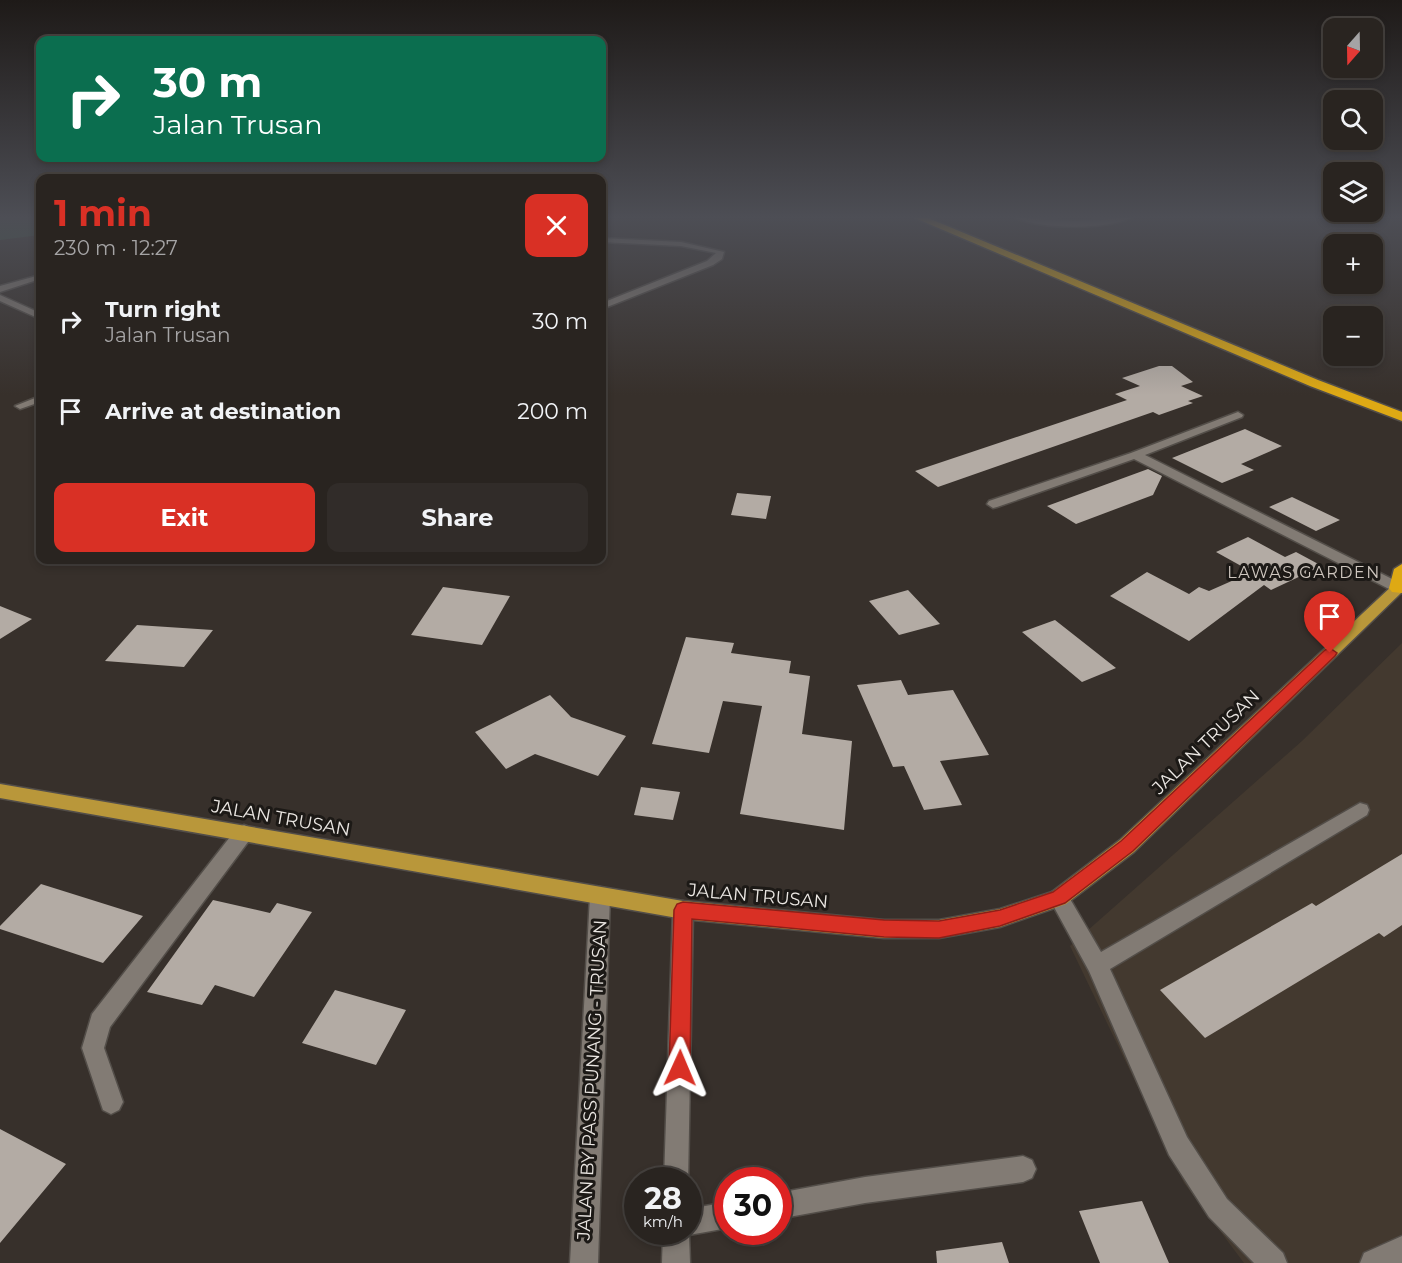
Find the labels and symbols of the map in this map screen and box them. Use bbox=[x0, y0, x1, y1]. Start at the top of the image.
north arrow bbox=[1323, 18, 1383, 78]
district label: LAWAS GARDEN bbox=[1227, 563, 1381, 582]
pin bbox=[1304, 591, 1355, 653]
street label: JALAN TRUSAN bbox=[1147, 685, 1264, 799]
street label: JALAN TRUSAN bbox=[209, 795, 352, 841]
street label: JALAN TRUSAN bbox=[686, 879, 829, 913]
street label: JALAN BY PASS PUNANG - TRUSAN bbox=[573, 919, 611, 1242]
position arrow bbox=[648, 1036, 712, 1100]
speed limit sign: 30 bbox=[714, 1167, 792, 1245]

